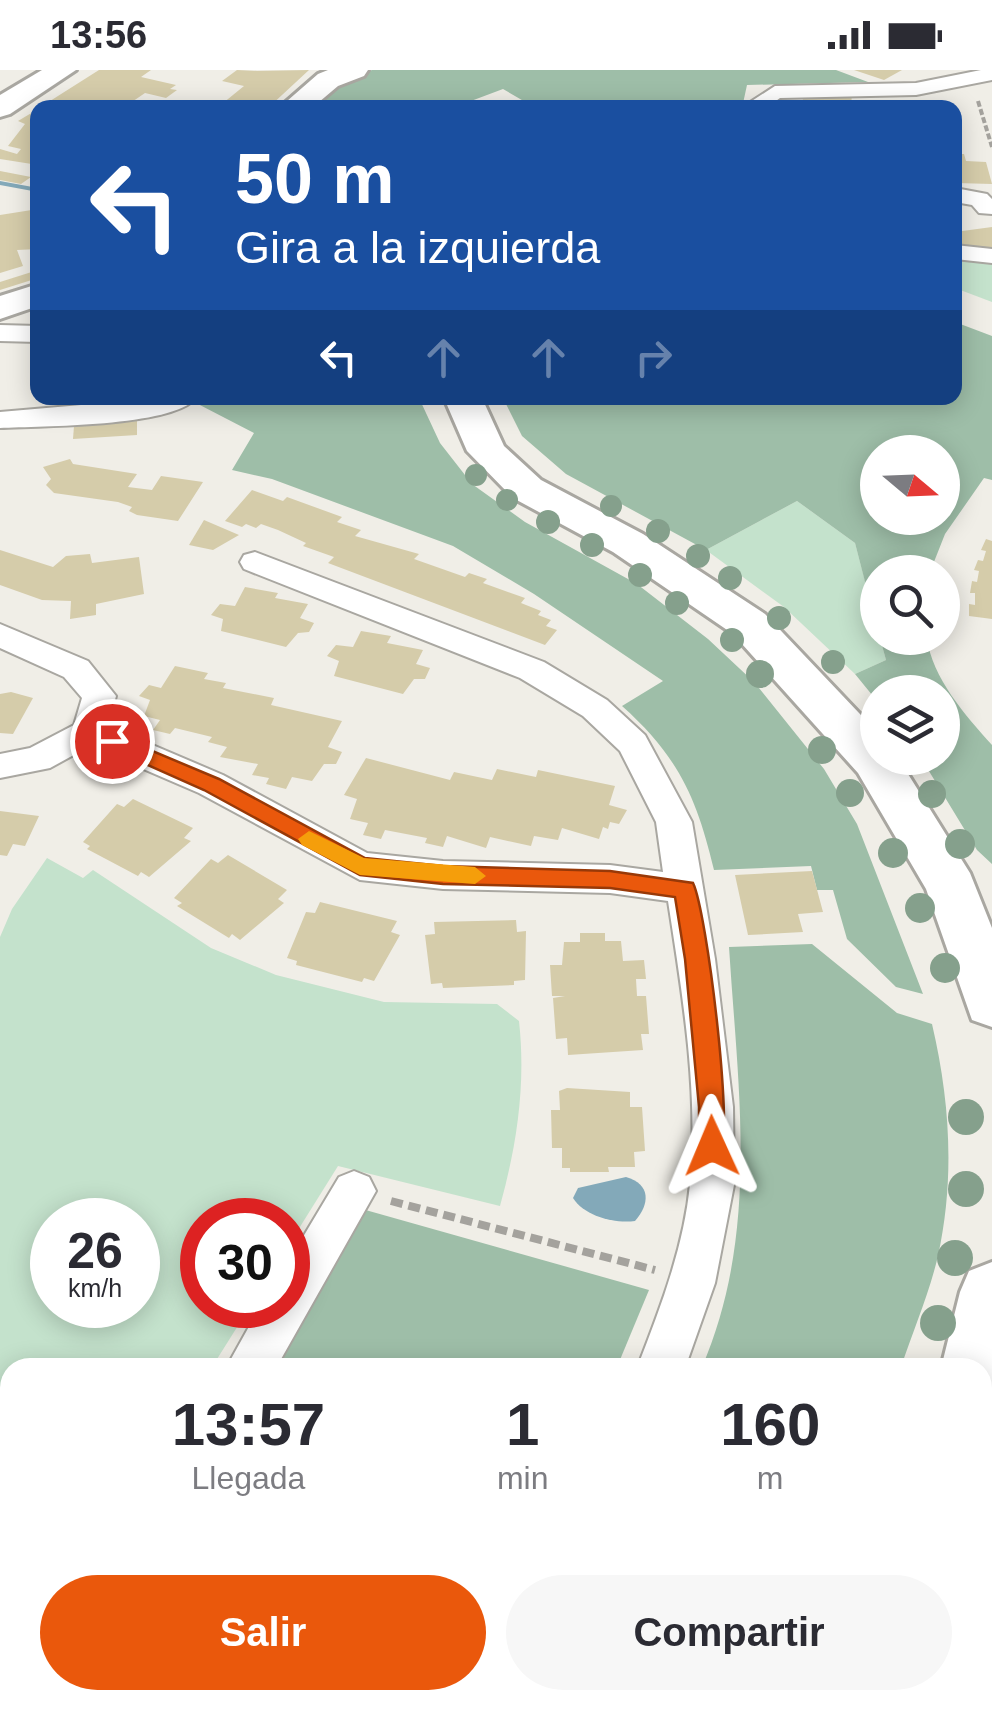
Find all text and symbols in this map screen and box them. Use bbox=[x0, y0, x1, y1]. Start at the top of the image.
text: 13:56 bbox=[50, 14, 147, 56]
icon: left bbox=[70, 140, 200, 270]
text: 50 m bbox=[235, 140, 395, 218]
text: Gira a la izquierda bbox=[235, 222, 600, 273]
icon: left bbox=[311, 330, 366, 385]
icon: ahead bbox=[416, 330, 471, 385]
icon: ahead bbox=[521, 330, 576, 385]
icon: right bbox=[626, 330, 681, 385]
north arrow bbox=[860, 435, 960, 535]
map controls bbox=[860, 435, 960, 775]
button: search bbox=[860, 555, 960, 655]
button: layers bbox=[860, 675, 960, 775]
pin bbox=[70, 699, 155, 784]
icon: arrive bbox=[85, 714, 140, 769]
position arrow bbox=[660, 1094, 764, 1198]
speed limit sign: 30 bbox=[180, 1198, 310, 1328]
text: 26 bbox=[67, 1223, 123, 1279]
text: km/h bbox=[68, 1274, 122, 1302]
text: 13:57 bbox=[172, 1391, 325, 1458]
text: 1 bbox=[506, 1391, 539, 1458]
text: 160 bbox=[720, 1391, 820, 1458]
text: Llegada bbox=[191, 1460, 305, 1496]
text: min bbox=[497, 1460, 548, 1496]
text: m bbox=[757, 1460, 784, 1496]
button: Salir bbox=[40, 1575, 486, 1690]
button: Compartir bbox=[506, 1575, 952, 1690]

